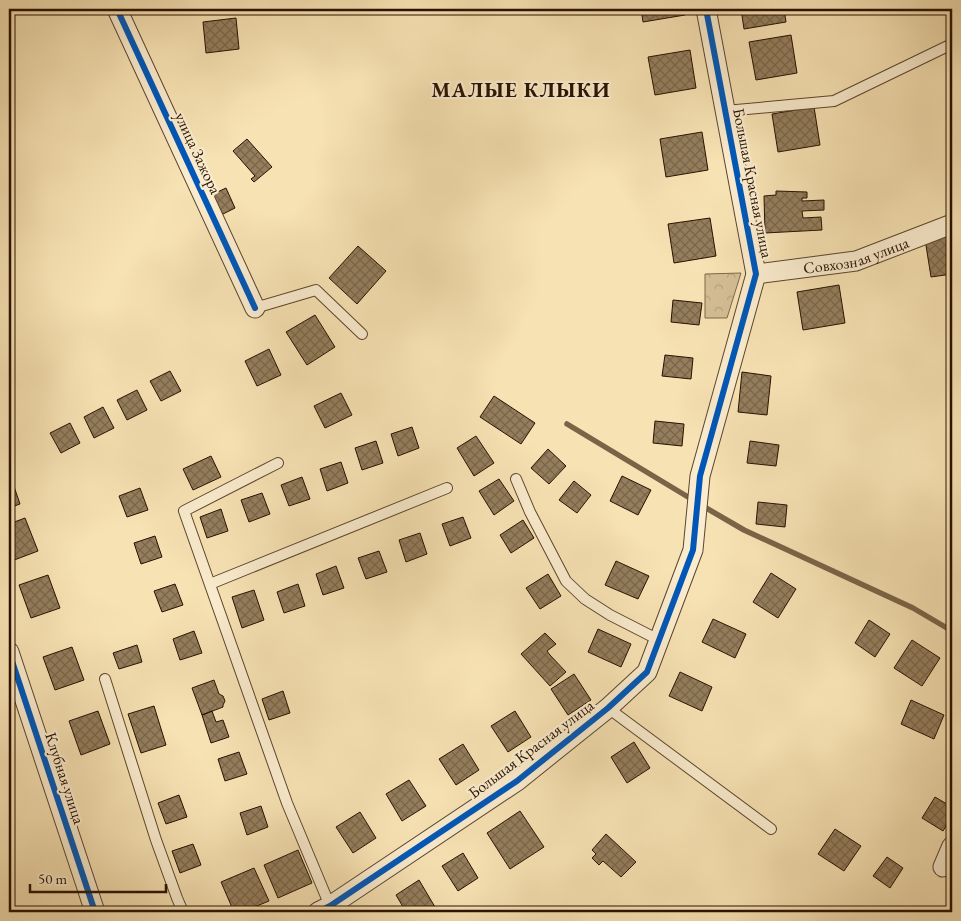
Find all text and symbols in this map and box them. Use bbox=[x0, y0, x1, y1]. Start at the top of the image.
district label: МАЛЫЕ КЛЫКИ bbox=[431, 76, 611, 103]
street label: Большая Красная улица bbox=[728, 106, 778, 260]
street label: улица Зажора bbox=[170, 109, 226, 198]
street label: Совхозная улица bbox=[802, 231, 912, 278]
street label: Большая Красная улица bbox=[464, 694, 599, 803]
street label: Клубная улица bbox=[40, 729, 90, 827]
scale bar bbox=[30, 861, 166, 893]
text: 50 m bbox=[38, 869, 67, 888]

